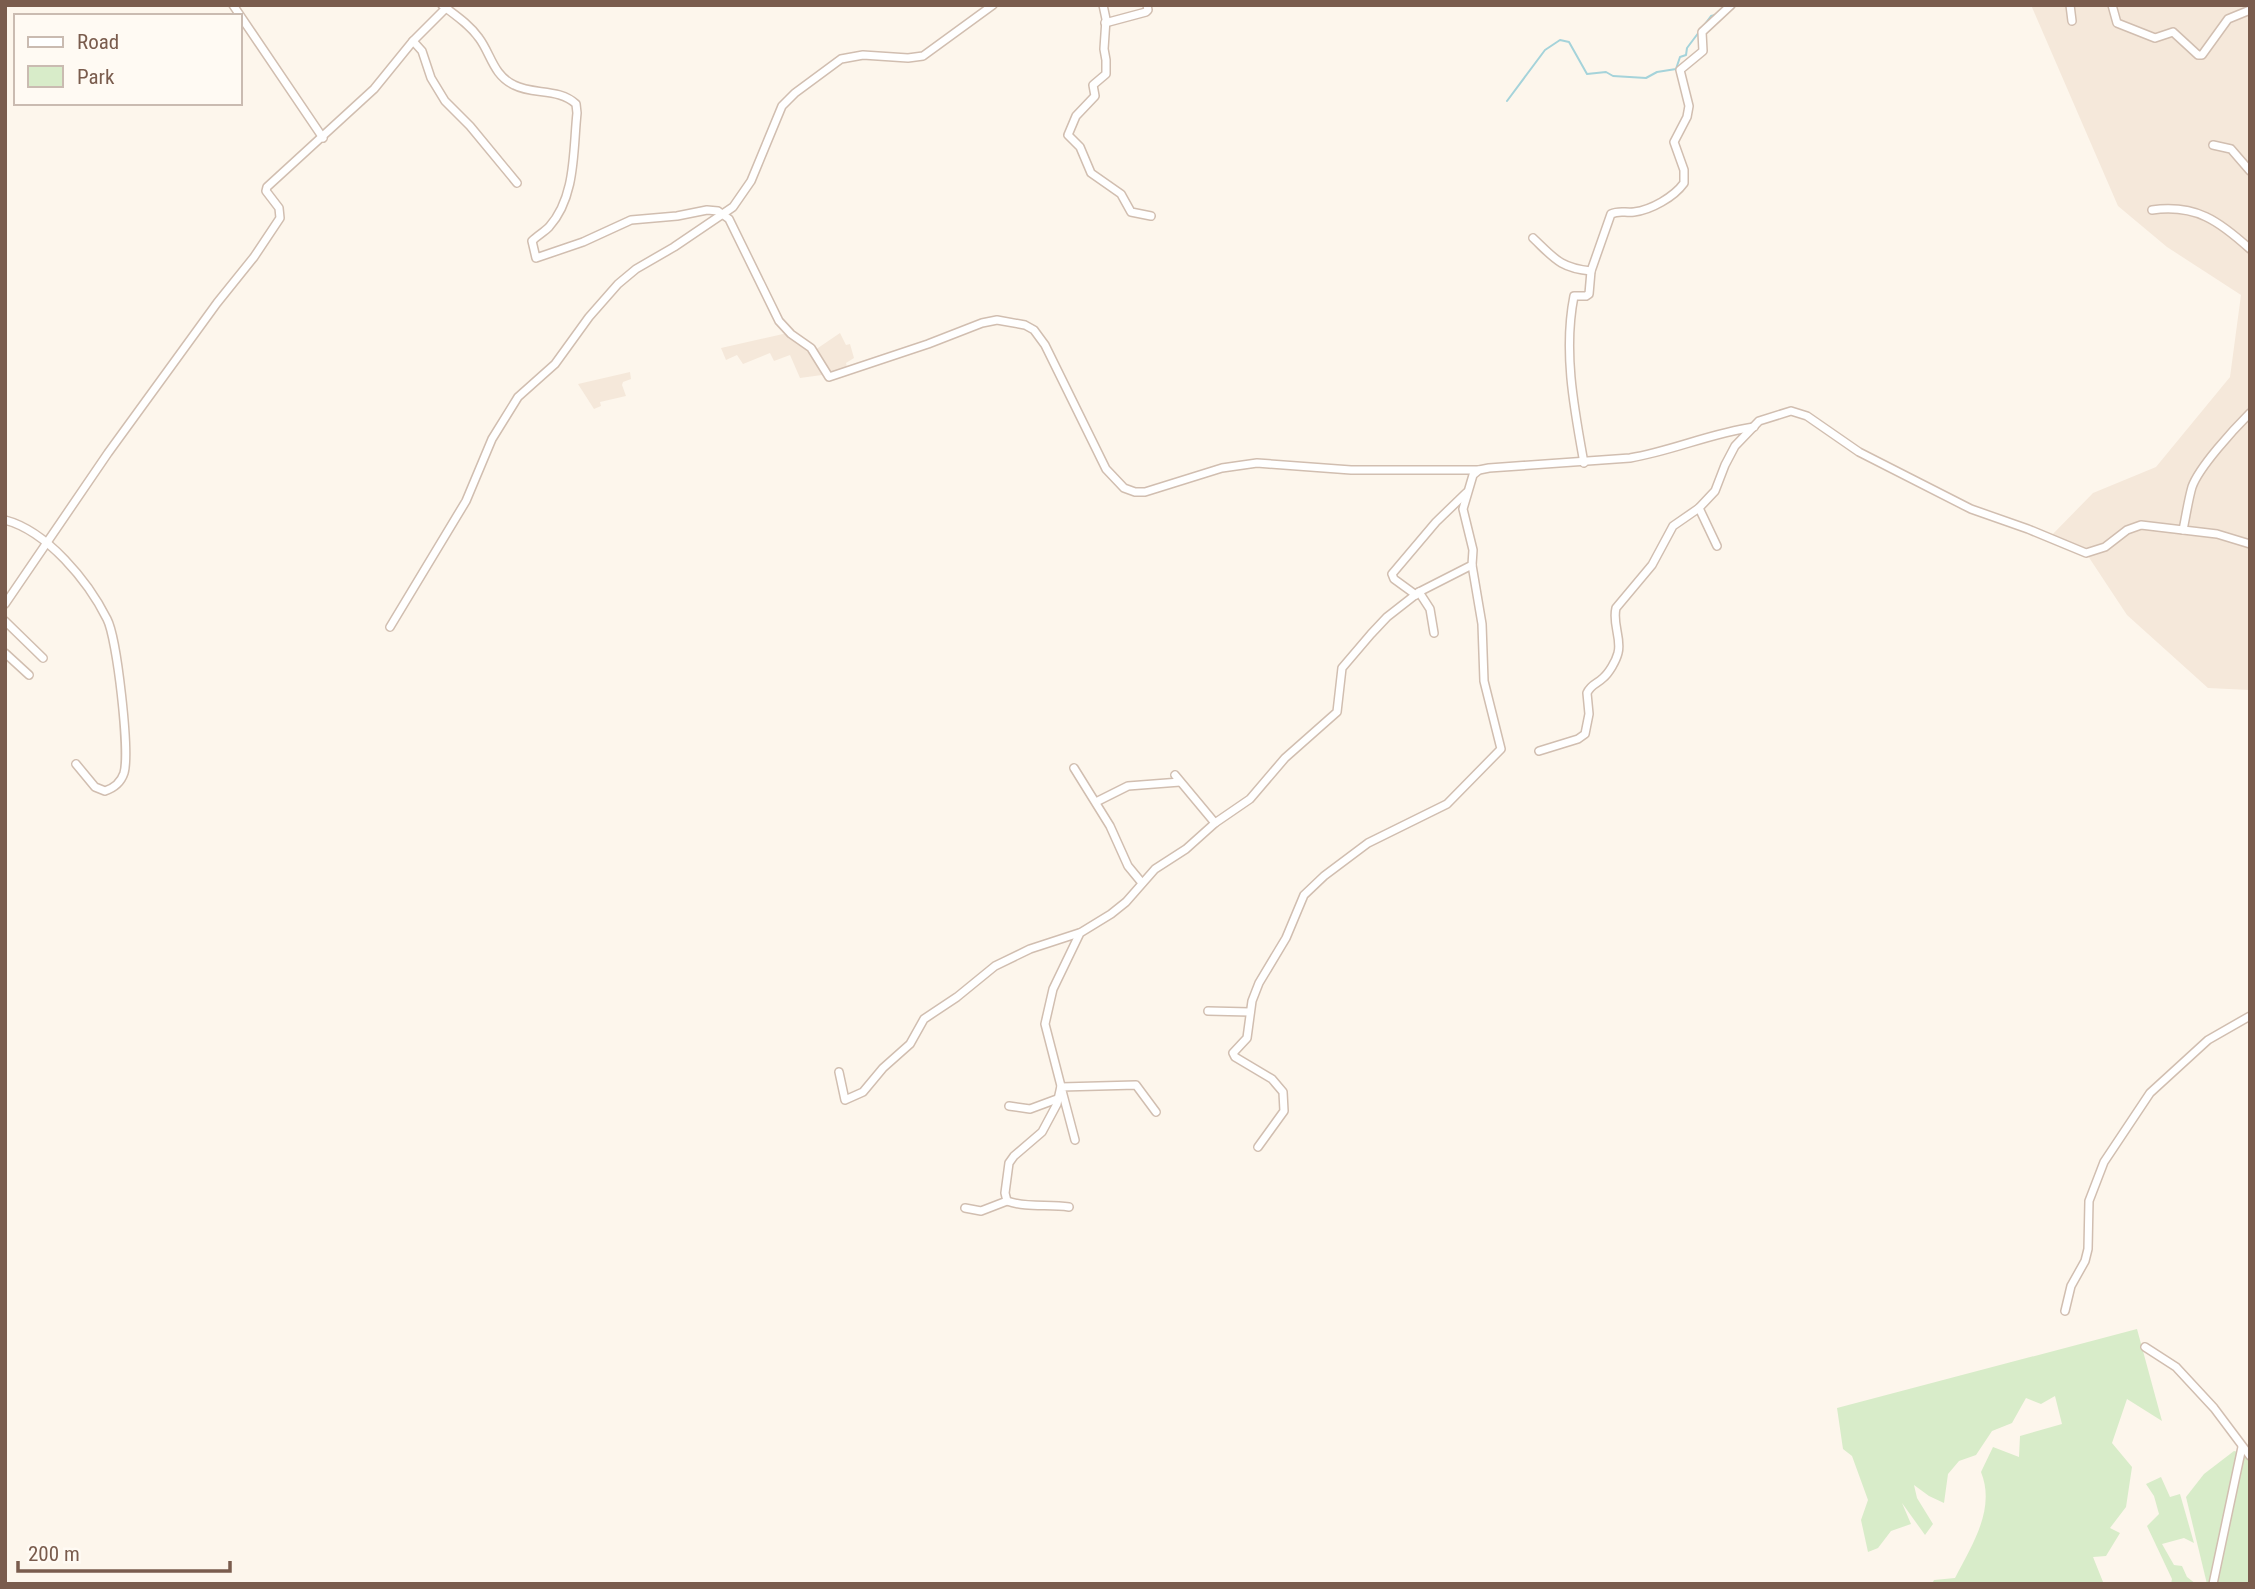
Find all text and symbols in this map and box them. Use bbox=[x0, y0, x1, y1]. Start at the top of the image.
legend bbox=[14, 14, 242, 105]
text: Road bbox=[77, 30, 119, 54]
text: Park bbox=[77, 65, 115, 89]
scale bar bbox=[18, 1530, 229, 1574]
text: 200 m bbox=[28, 1542, 80, 1566]

